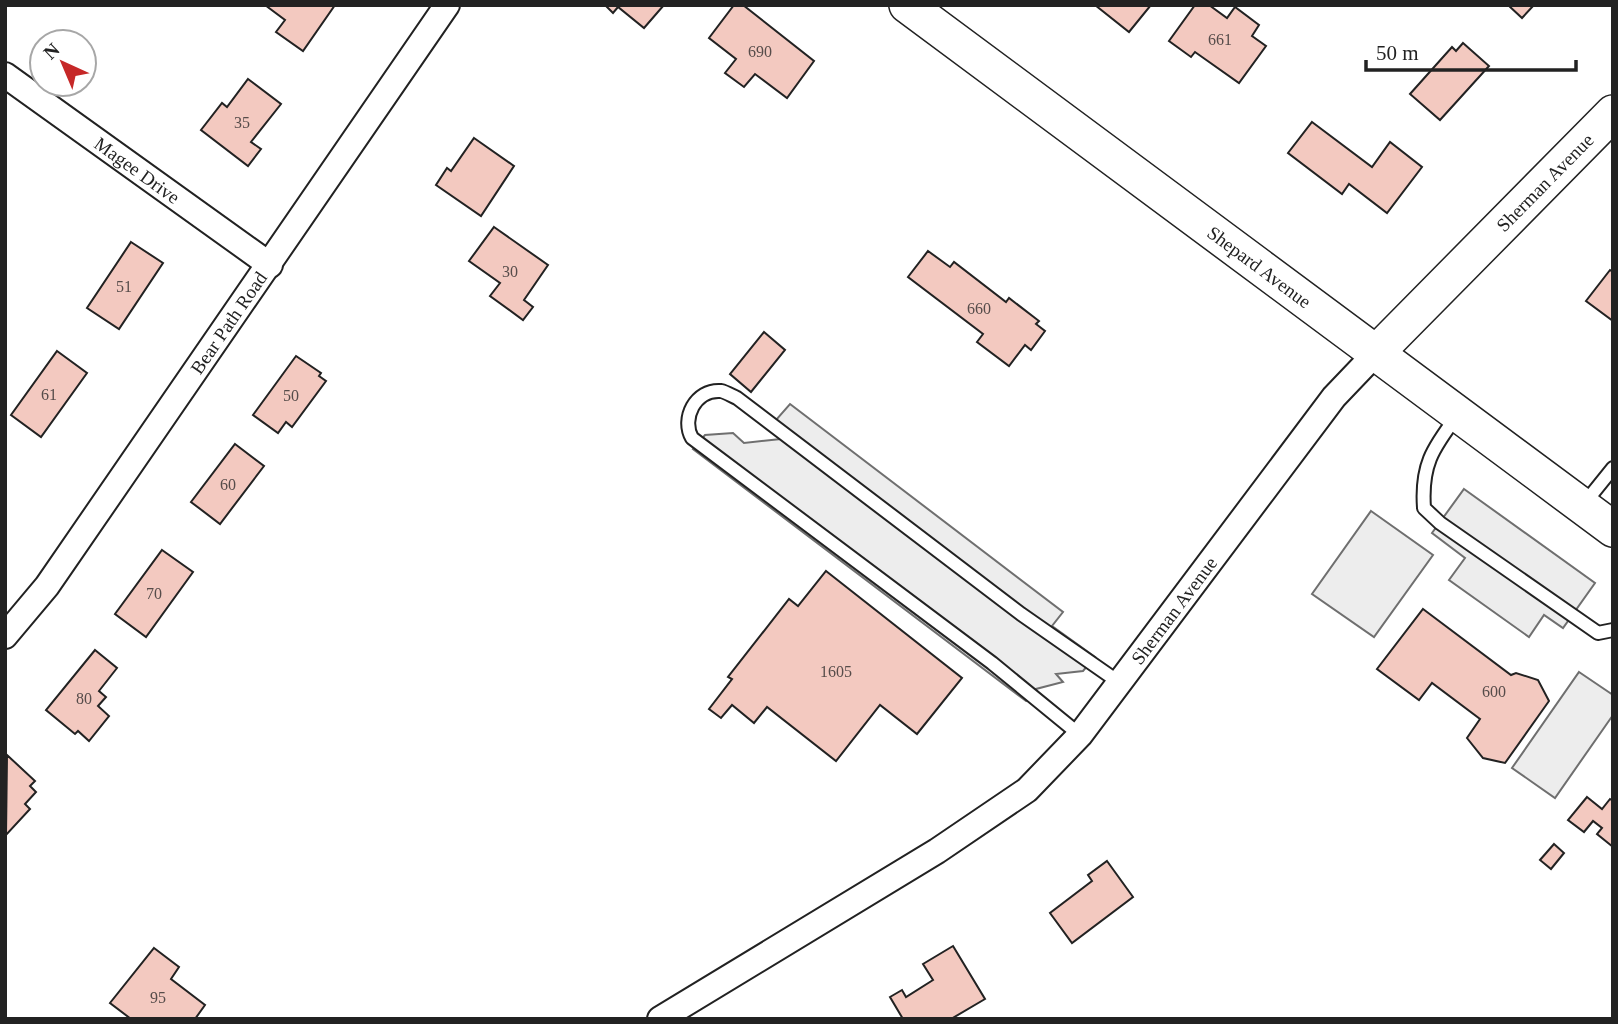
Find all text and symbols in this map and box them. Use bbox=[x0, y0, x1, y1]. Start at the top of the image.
north arrow bbox=[28, 28, 98, 98]
scale bar bbox=[1366, 28, 1576, 72]
house number: 661 bbox=[1208, 31, 1232, 48]
text: N bbox=[39, 39, 64, 63]
text: 50 m bbox=[1376, 41, 1419, 65]
house number: 690 bbox=[748, 43, 772, 60]
house number: 35 bbox=[234, 114, 250, 131]
street label: Sherman Avenue bbox=[1492, 129, 1597, 235]
street label: Magee Drive bbox=[91, 132, 184, 208]
street label: Shepard Avenue bbox=[1204, 221, 1315, 312]
house number: 30 bbox=[502, 263, 518, 280]
street label: Bear Path Road bbox=[186, 267, 271, 378]
house number: 51 bbox=[116, 278, 132, 295]
house number: 660 bbox=[967, 300, 991, 317]
house number: 61 bbox=[41, 386, 57, 403]
house number: 50 bbox=[283, 387, 299, 404]
house number: 60 bbox=[220, 476, 236, 493]
street label: Sherman Avenue bbox=[1127, 552, 1221, 668]
house number: 70 bbox=[146, 585, 162, 602]
house number: 1605 bbox=[820, 663, 852, 680]
house number: 600 bbox=[1482, 683, 1506, 700]
house number: 80 bbox=[76, 690, 92, 707]
house number: 95 bbox=[150, 989, 166, 1006]

